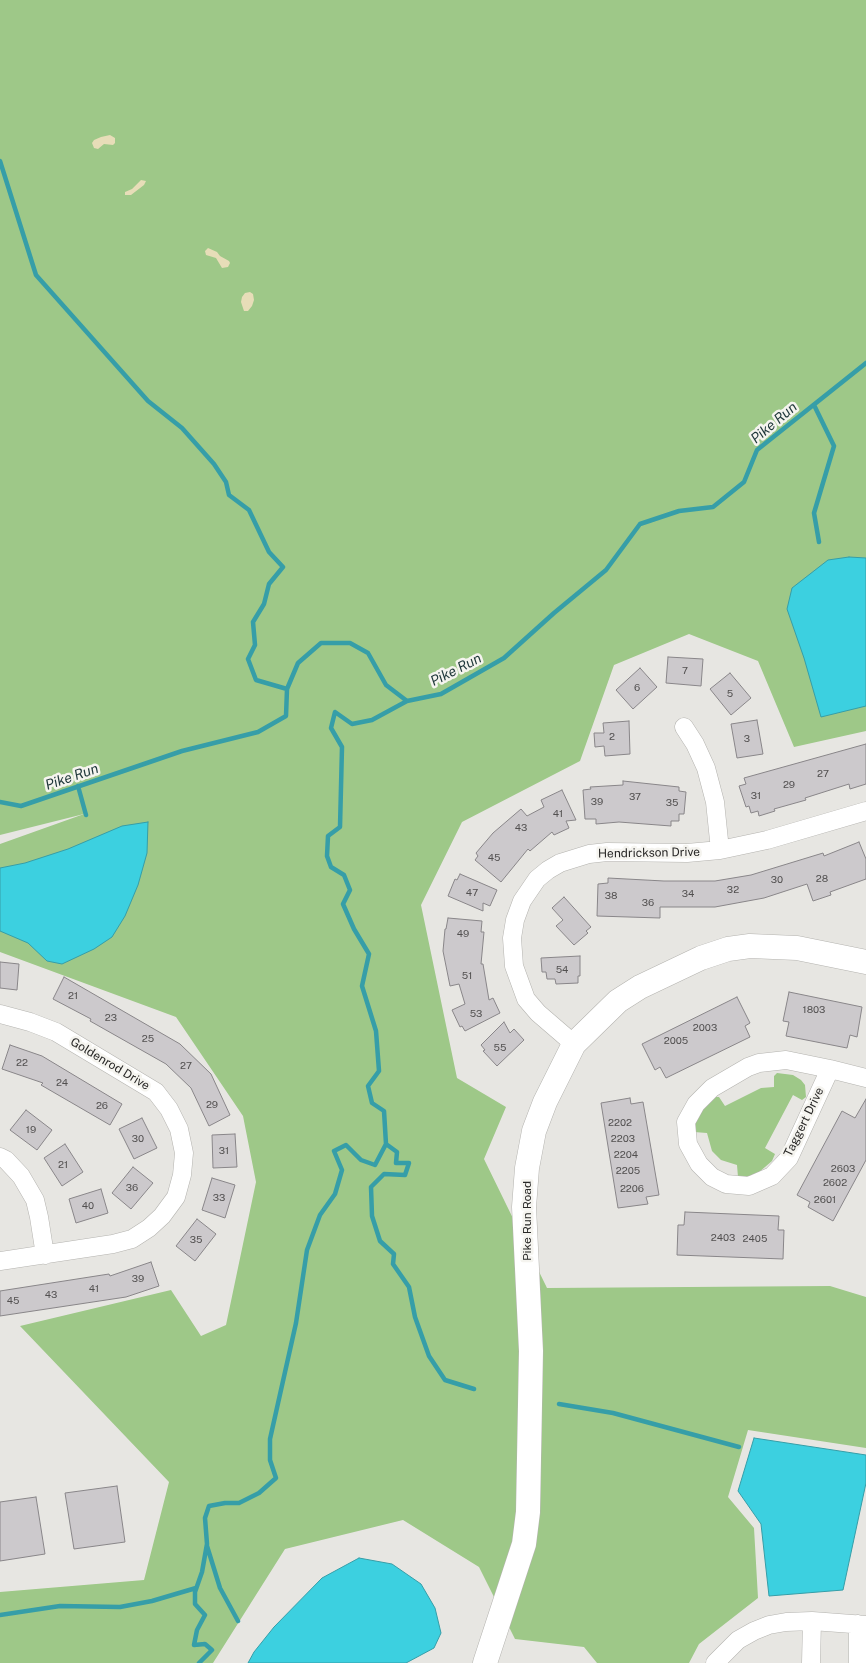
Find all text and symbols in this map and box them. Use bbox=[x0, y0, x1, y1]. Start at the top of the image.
water label: Pike Run bbox=[747, 399, 801, 447]
water label: Pike Run bbox=[428, 650, 484, 690]
house number: 7 bbox=[682, 665, 688, 677]
house number: 6 bbox=[634, 682, 640, 694]
house number: 5 bbox=[727, 688, 733, 700]
house number: 2 bbox=[609, 731, 615, 743]
house number: 3 bbox=[744, 733, 750, 745]
water label: Pike Run bbox=[43, 760, 101, 794]
house number: 27 bbox=[817, 768, 829, 780]
house number: 29 bbox=[783, 779, 795, 791]
house number: 31 bbox=[751, 790, 761, 802]
house number: 37 bbox=[629, 791, 641, 803]
house number: 39 bbox=[591, 796, 603, 808]
house number: 35 bbox=[666, 797, 678, 809]
house number: 41 bbox=[553, 808, 563, 820]
house number: 43 bbox=[515, 822, 527, 834]
street label: Hendrickson Drive bbox=[598, 845, 700, 861]
house number: 45 bbox=[488, 852, 500, 864]
house number: 28 bbox=[816, 873, 828, 885]
house number: 30 bbox=[771, 874, 783, 886]
house number: 32 bbox=[727, 884, 739, 896]
house number: 47 bbox=[466, 887, 478, 899]
house number: 34 bbox=[682, 888, 694, 900]
house number: 38 bbox=[605, 890, 617, 902]
house number: 36 bbox=[642, 897, 654, 909]
house number: 49 bbox=[457, 928, 469, 940]
house number: 54 bbox=[556, 964, 568, 976]
house number: 51 bbox=[462, 970, 472, 982]
house number: 21 bbox=[68, 990, 78, 1002]
house number: 1803 bbox=[803, 1004, 825, 1016]
house number: 53 bbox=[470, 1008, 482, 1020]
house number: 23 bbox=[105, 1012, 117, 1024]
house number: 2003 bbox=[693, 1022, 717, 1034]
house number: 25 bbox=[142, 1033, 154, 1045]
street label: Goldenrod Drive bbox=[68, 1035, 152, 1093]
house number: 2005 bbox=[664, 1035, 688, 1047]
house number: 55 bbox=[494, 1042, 506, 1054]
house number: 22 bbox=[16, 1057, 28, 1069]
house number: 27 bbox=[180, 1060, 192, 1072]
house number: 24 bbox=[56, 1077, 68, 1089]
street label: Taggert Drive bbox=[781, 1085, 827, 1159]
house number: 29 bbox=[206, 1099, 218, 1111]
house number: 26 bbox=[96, 1100, 108, 1112]
house number: 2202 bbox=[608, 1117, 632, 1129]
house number: 19 bbox=[26, 1124, 36, 1136]
house number: 30 bbox=[132, 1133, 144, 1145]
house number: 2203 bbox=[611, 1133, 635, 1145]
house number: 31 bbox=[219, 1145, 229, 1157]
house number: 2204 bbox=[614, 1149, 638, 1161]
house number: 21 bbox=[58, 1159, 68, 1171]
house number: 2603 bbox=[831, 1163, 855, 1175]
house number: 2205 bbox=[616, 1165, 640, 1177]
house number: 2602 bbox=[823, 1177, 847, 1189]
street label: Pike Run Road bbox=[520, 1181, 534, 1261]
house number: 36 bbox=[126, 1182, 138, 1194]
house number: 2206 bbox=[620, 1183, 644, 1195]
house number: 33 bbox=[213, 1192, 225, 1204]
house number: 2601 bbox=[814, 1194, 836, 1206]
house number: 40 bbox=[82, 1200, 94, 1212]
house number: 2403 bbox=[711, 1232, 735, 1244]
house number: 2405 bbox=[743, 1233, 767, 1245]
house number: 35 bbox=[190, 1234, 202, 1246]
house number: 39 bbox=[132, 1273, 144, 1285]
house number: 41 bbox=[89, 1283, 99, 1295]
house number: 43 bbox=[45, 1289, 57, 1301]
house number: 45 bbox=[7, 1295, 19, 1307]

